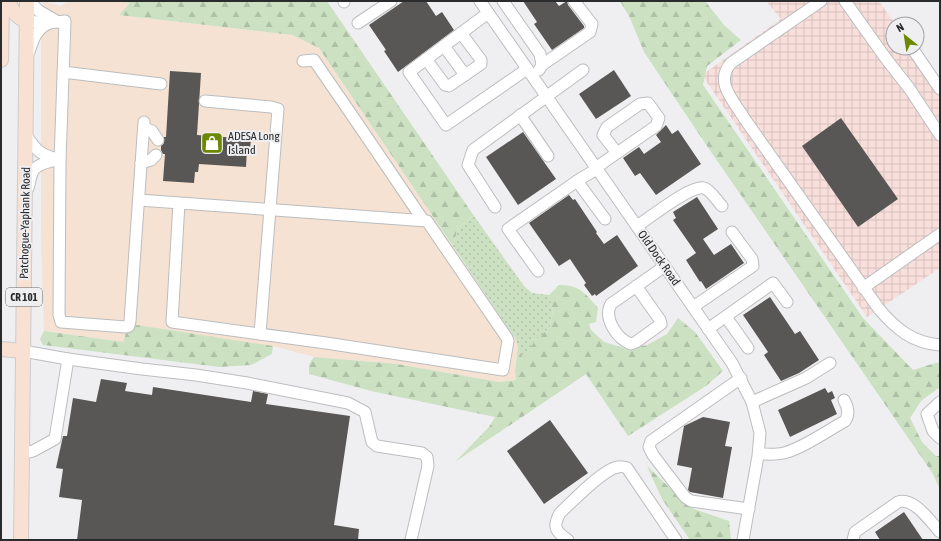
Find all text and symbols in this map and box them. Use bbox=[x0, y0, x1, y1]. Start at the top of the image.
north arrow bbox=[885, 16, 925, 56]
text: N bbox=[894, 21, 906, 34]
place label: ADESA Long Island bbox=[228, 129, 280, 157]
shop icon: ADESA Long Island bbox=[199, 130, 225, 156]
street label: Patchogue-Yaphank Road bbox=[17, 167, 33, 279]
street label: Old Dock Road bbox=[635, 228, 683, 288]
road number: CR 101 bbox=[6, 288, 42, 306]

